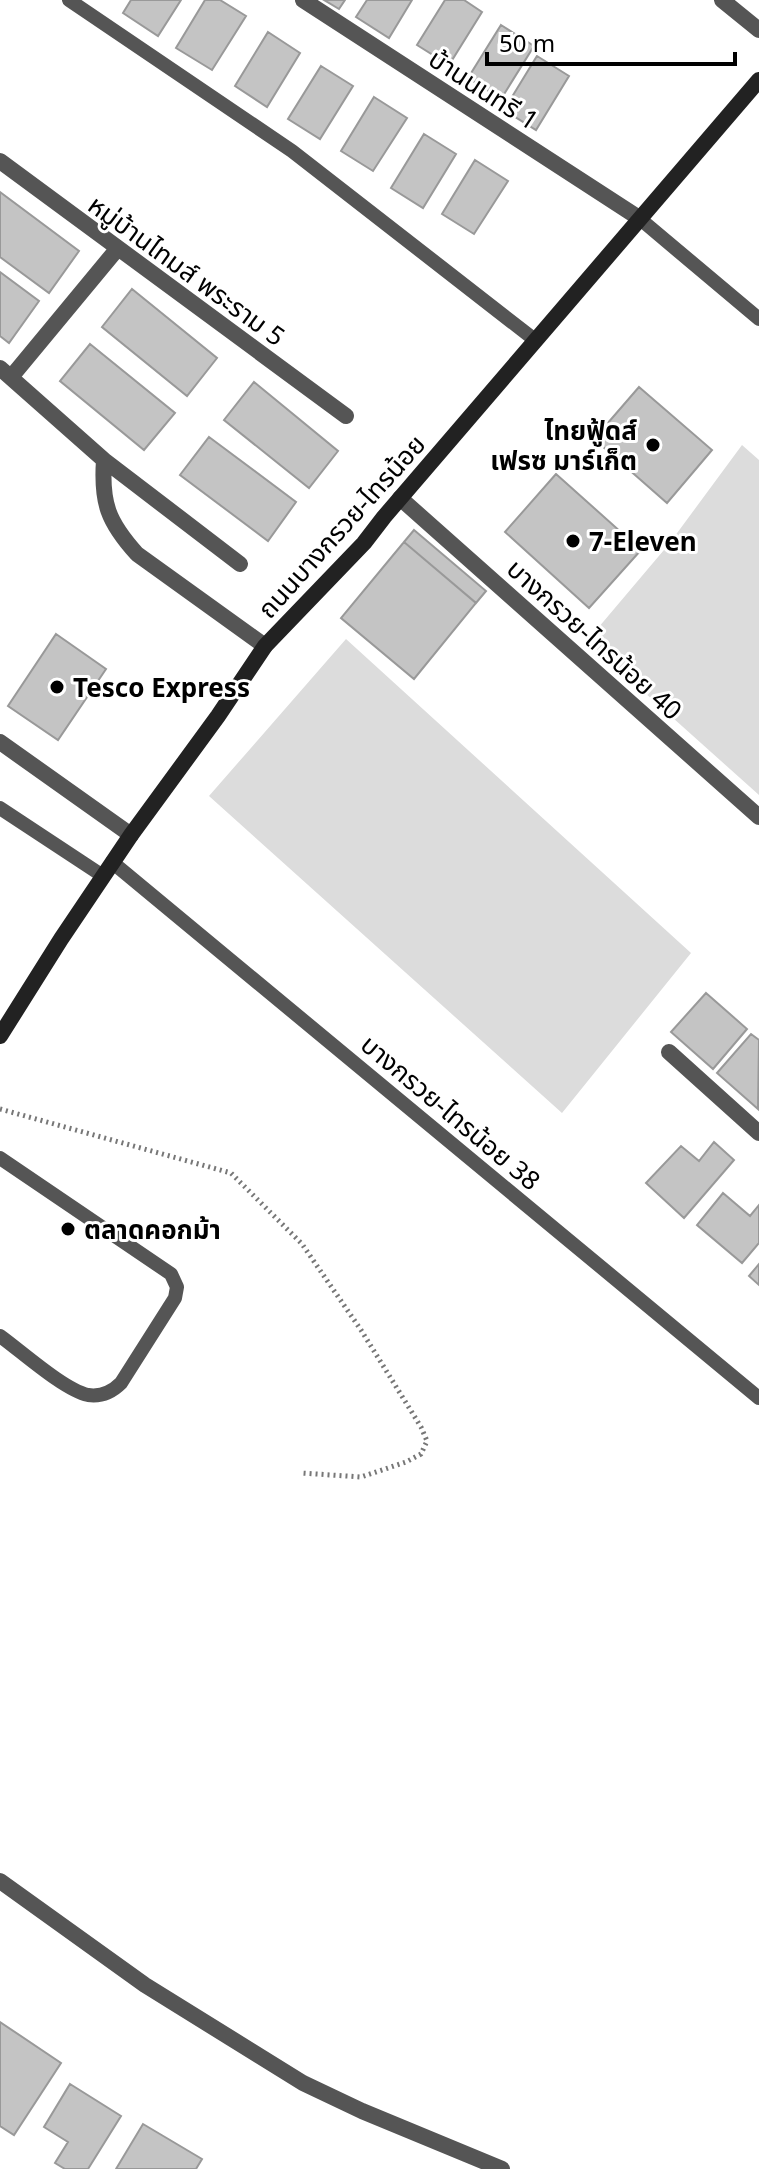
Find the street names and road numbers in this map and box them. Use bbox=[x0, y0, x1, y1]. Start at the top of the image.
street label: บ้านนนทรี 1 bbox=[422, 40, 546, 138]
street label: หมู่บ้านไทมส์ พระราม 5 bbox=[81, 186, 293, 354]
street label: ถนนบางกรวย-ไทรน้อย bbox=[249, 426, 433, 626]
street label: บางกรวย-ไทรน้อย 40 bbox=[500, 551, 690, 727]
street label: บางกรวย-ไทรน้อย 38 bbox=[353, 1026, 549, 1198]

